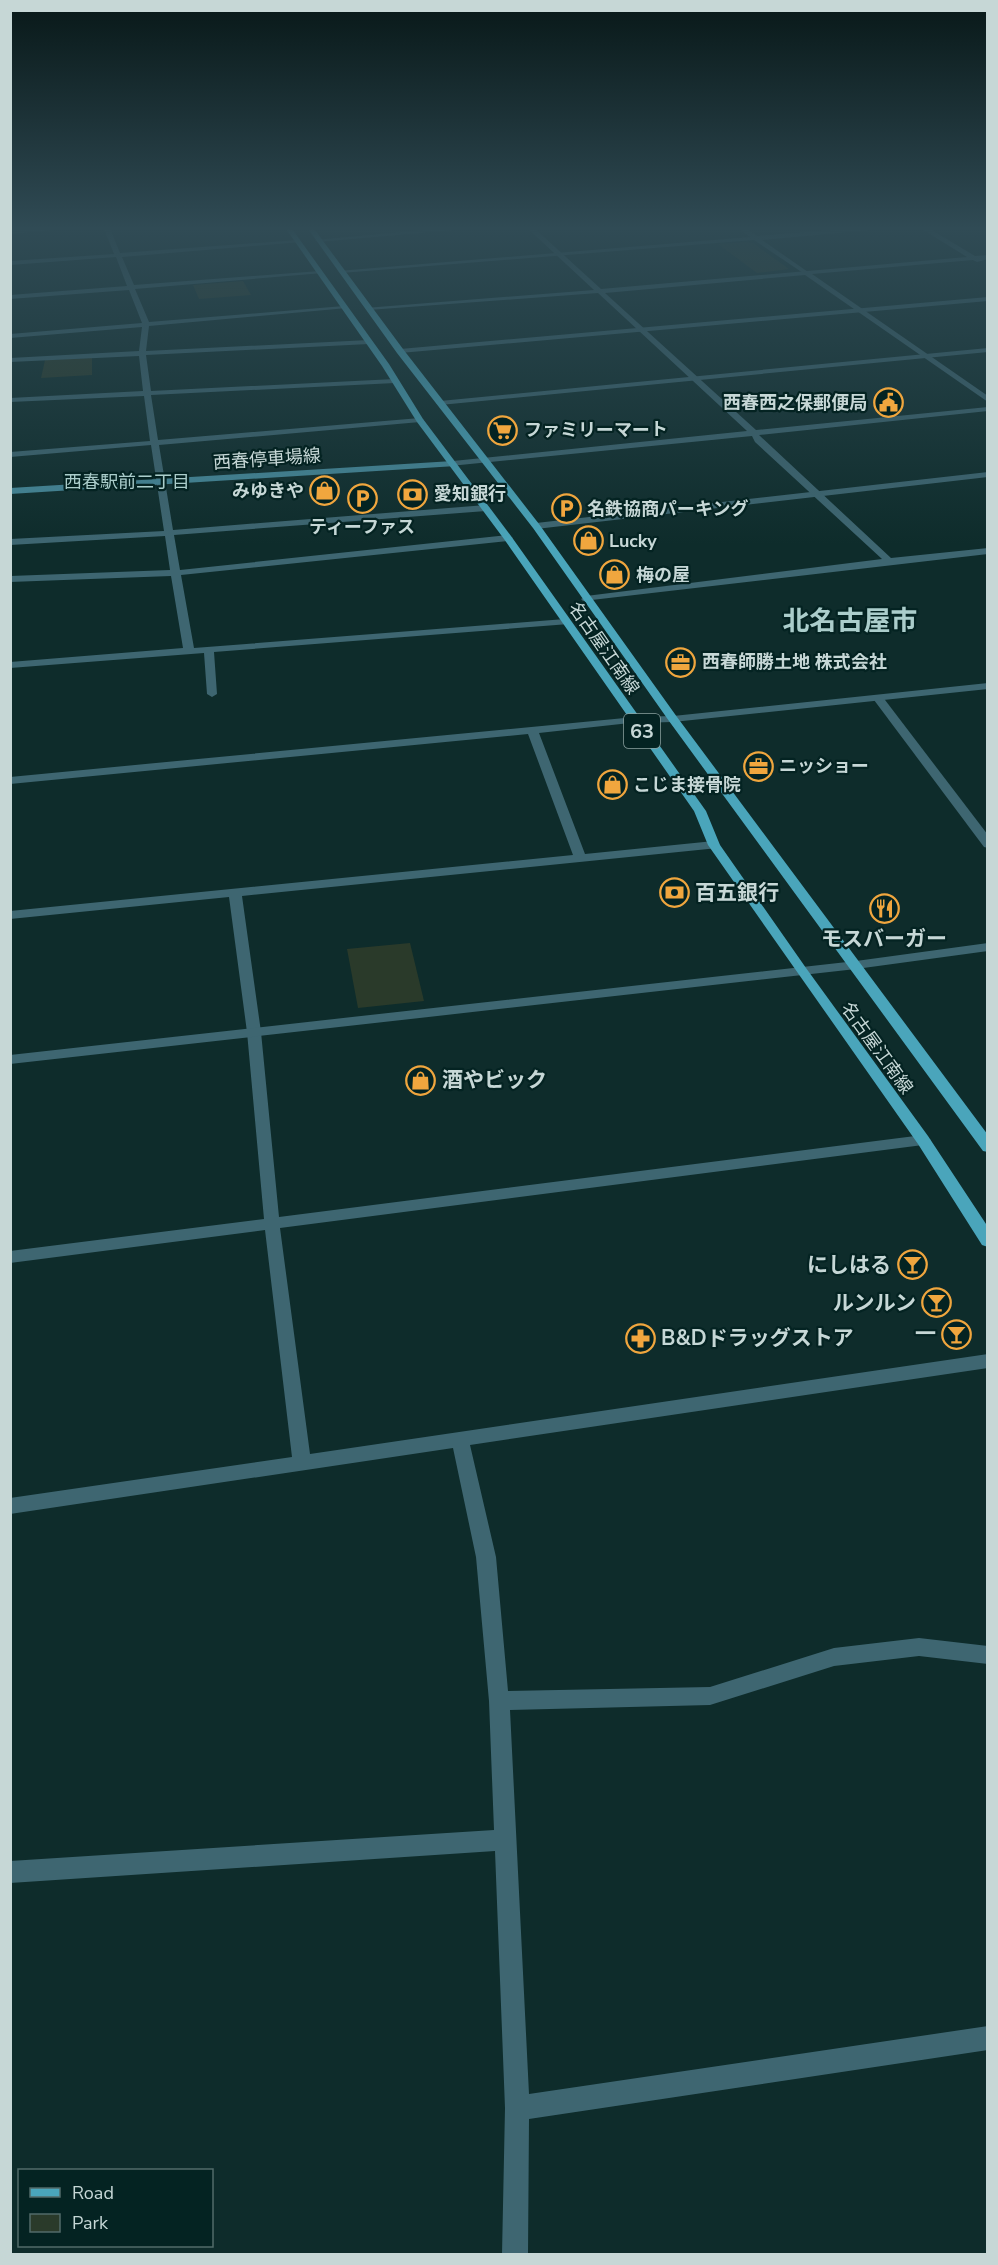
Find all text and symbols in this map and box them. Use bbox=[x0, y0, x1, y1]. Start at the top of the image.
public building icon: 西春西之保郵便局 bbox=[872, 387, 904, 419]
place label: 西春西之保郵便局 bbox=[723, 391, 867, 415]
supermarket icon: ファミリーマート bbox=[487, 414, 519, 446]
place label: ファミリーマート bbox=[524, 418, 668, 442]
street label: 西春停車場線 bbox=[212, 443, 322, 475]
district label: 西春駅前二丁目 bbox=[64, 470, 190, 494]
shop icon: みゆきや bbox=[309, 475, 341, 507]
bank icon: 愛知銀行 bbox=[397, 478, 429, 510]
place label: みゆきや bbox=[232, 479, 304, 503]
parking icon: ティーファス bbox=[346, 482, 378, 514]
place label: 愛知銀行 bbox=[434, 482, 506, 506]
parking icon: 名鉄協商パーキング bbox=[550, 493, 582, 525]
place label: 名鉄協商パーキング bbox=[587, 497, 748, 521]
place label: ティーファス bbox=[309, 515, 415, 539]
shop icon: Lucky bbox=[572, 525, 604, 557]
place label: Lucky bbox=[609, 529, 657, 553]
shop icon: 梅の屋 bbox=[599, 559, 631, 591]
place label: 梅の屋 bbox=[636, 563, 690, 587]
street label: 名古屋江南線 bbox=[563, 597, 645, 699]
district label: 北名古屋市 bbox=[783, 603, 918, 640]
office icon: 西春師勝土地 株式会社 bbox=[665, 646, 697, 678]
place label: 西春師勝土地 株式会社 bbox=[702, 650, 887, 674]
road number: 63 bbox=[624, 714, 660, 748]
office icon: ニッショー bbox=[742, 750, 774, 782]
place label: ニッショー bbox=[779, 754, 869, 778]
shop icon: こじま接骨院 bbox=[596, 769, 628, 801]
place label: こじま接骨院 bbox=[633, 773, 741, 797]
bank icon: 百五銀行 bbox=[658, 877, 690, 909]
place label: 百五銀行 bbox=[695, 879, 779, 907]
restaurant icon: モスバーガー bbox=[868, 892, 900, 924]
place label: モスバーガー bbox=[821, 925, 947, 953]
street label: 名古屋江南線 bbox=[836, 997, 918, 1099]
shop icon: 酒やビック bbox=[405, 1064, 437, 1096]
place label: 酒やビック bbox=[442, 1066, 547, 1094]
bar icon: にしはる bbox=[896, 1249, 928, 1281]
place label: にしはる bbox=[807, 1251, 891, 1279]
bar icon: ルンルン bbox=[921, 1287, 953, 1319]
place label: ルンルン bbox=[833, 1289, 916, 1317]
bar icon: 一 bbox=[941, 1318, 973, 1350]
place label: 一 bbox=[915, 1320, 936, 1348]
pharmacy icon: B&Dドラッグストア bbox=[624, 1322, 656, 1354]
place label: B&Dドラッグストア bbox=[661, 1324, 854, 1352]
legend bbox=[18, 2169, 213, 2247]
text: Road bbox=[72, 2181, 114, 2205]
text: Park bbox=[72, 2211, 109, 2235]

